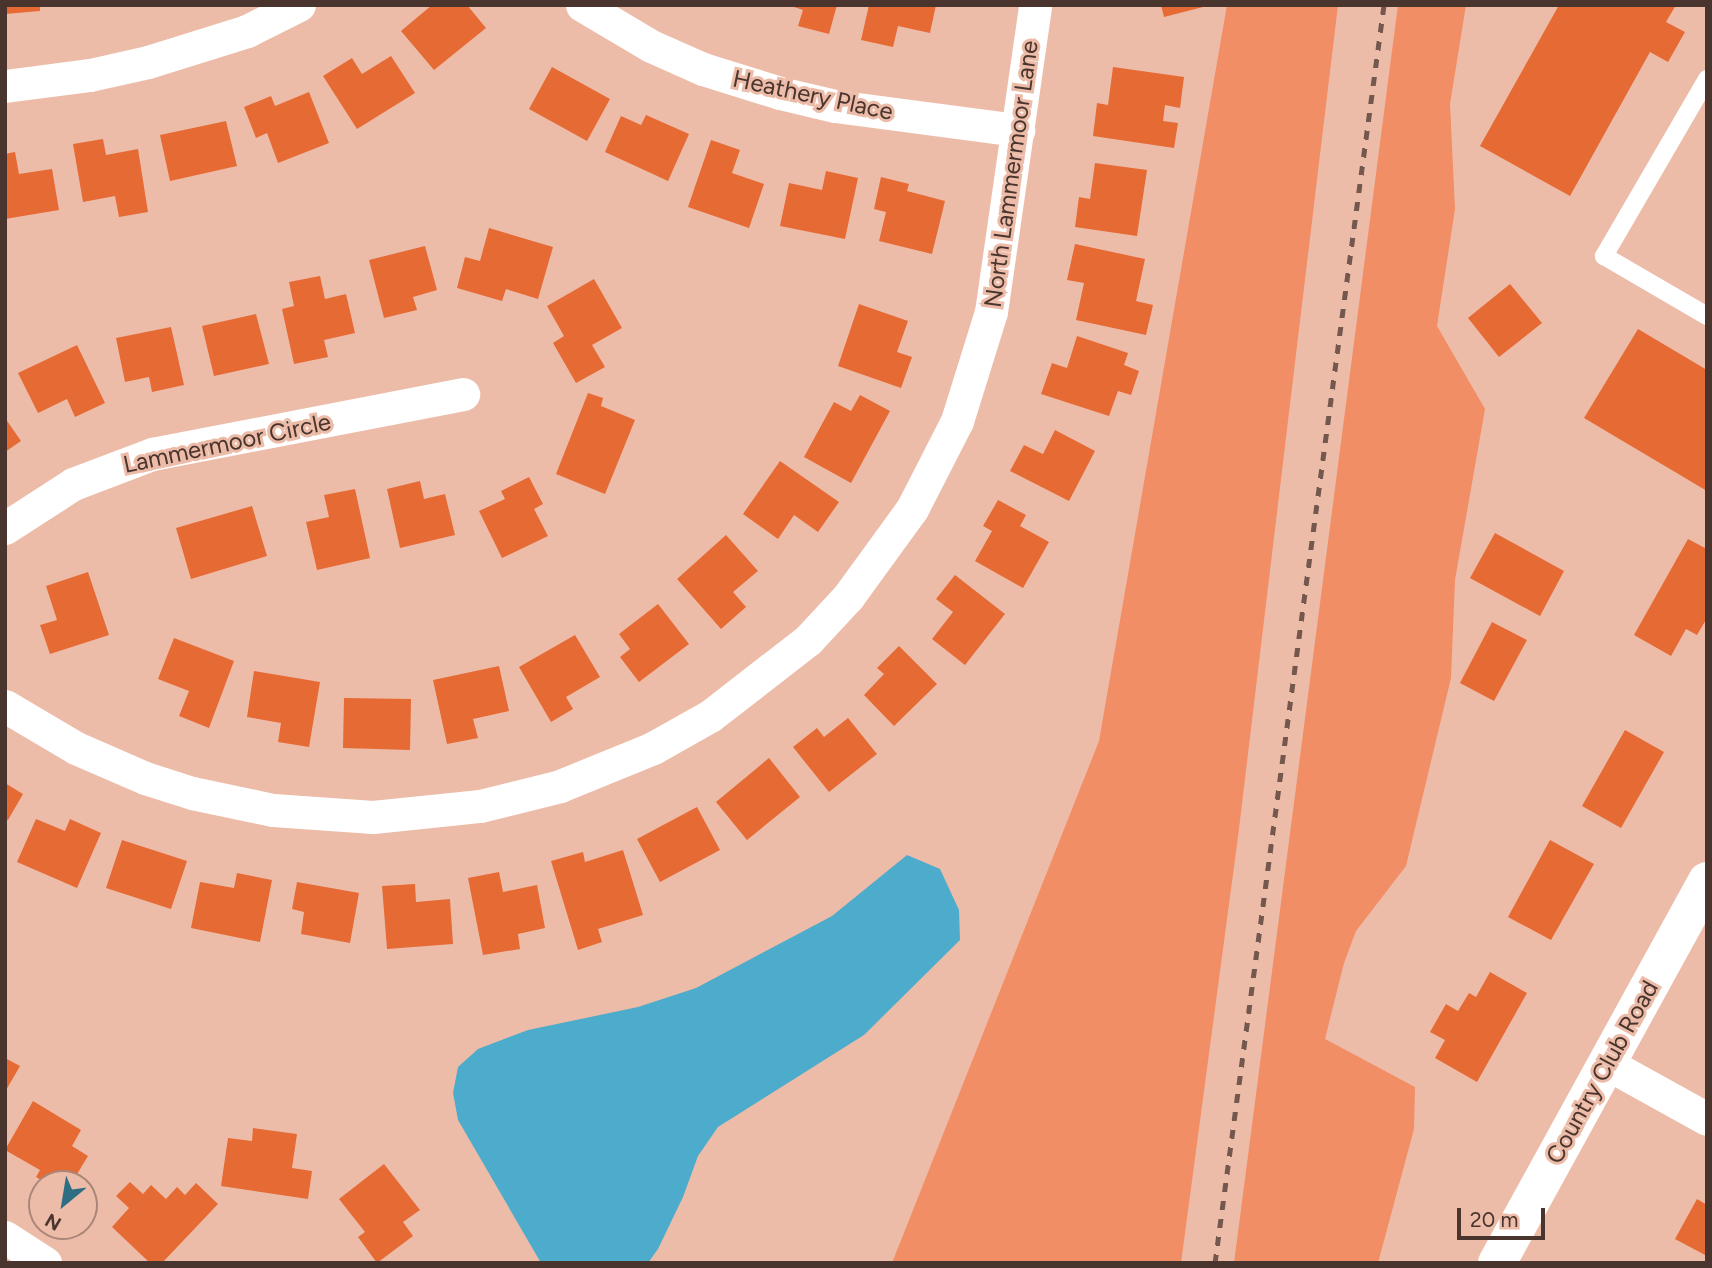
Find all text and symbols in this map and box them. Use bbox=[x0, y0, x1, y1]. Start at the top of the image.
street label: North Lammermoor Lane bbox=[978, 39, 1044, 309]
street label: Heathery Place bbox=[730, 64, 896, 126]
street label: Lammermoor Circle bbox=[121, 407, 333, 479]
street label: Country Club Road bbox=[1540, 975, 1664, 1169]
north arrow bbox=[28, 1170, 98, 1240]
scale bar bbox=[1460, 1194, 1548, 1238]
text: 20 m bbox=[1470, 1207, 1518, 1232]
text: N bbox=[41, 1208, 65, 1236]

